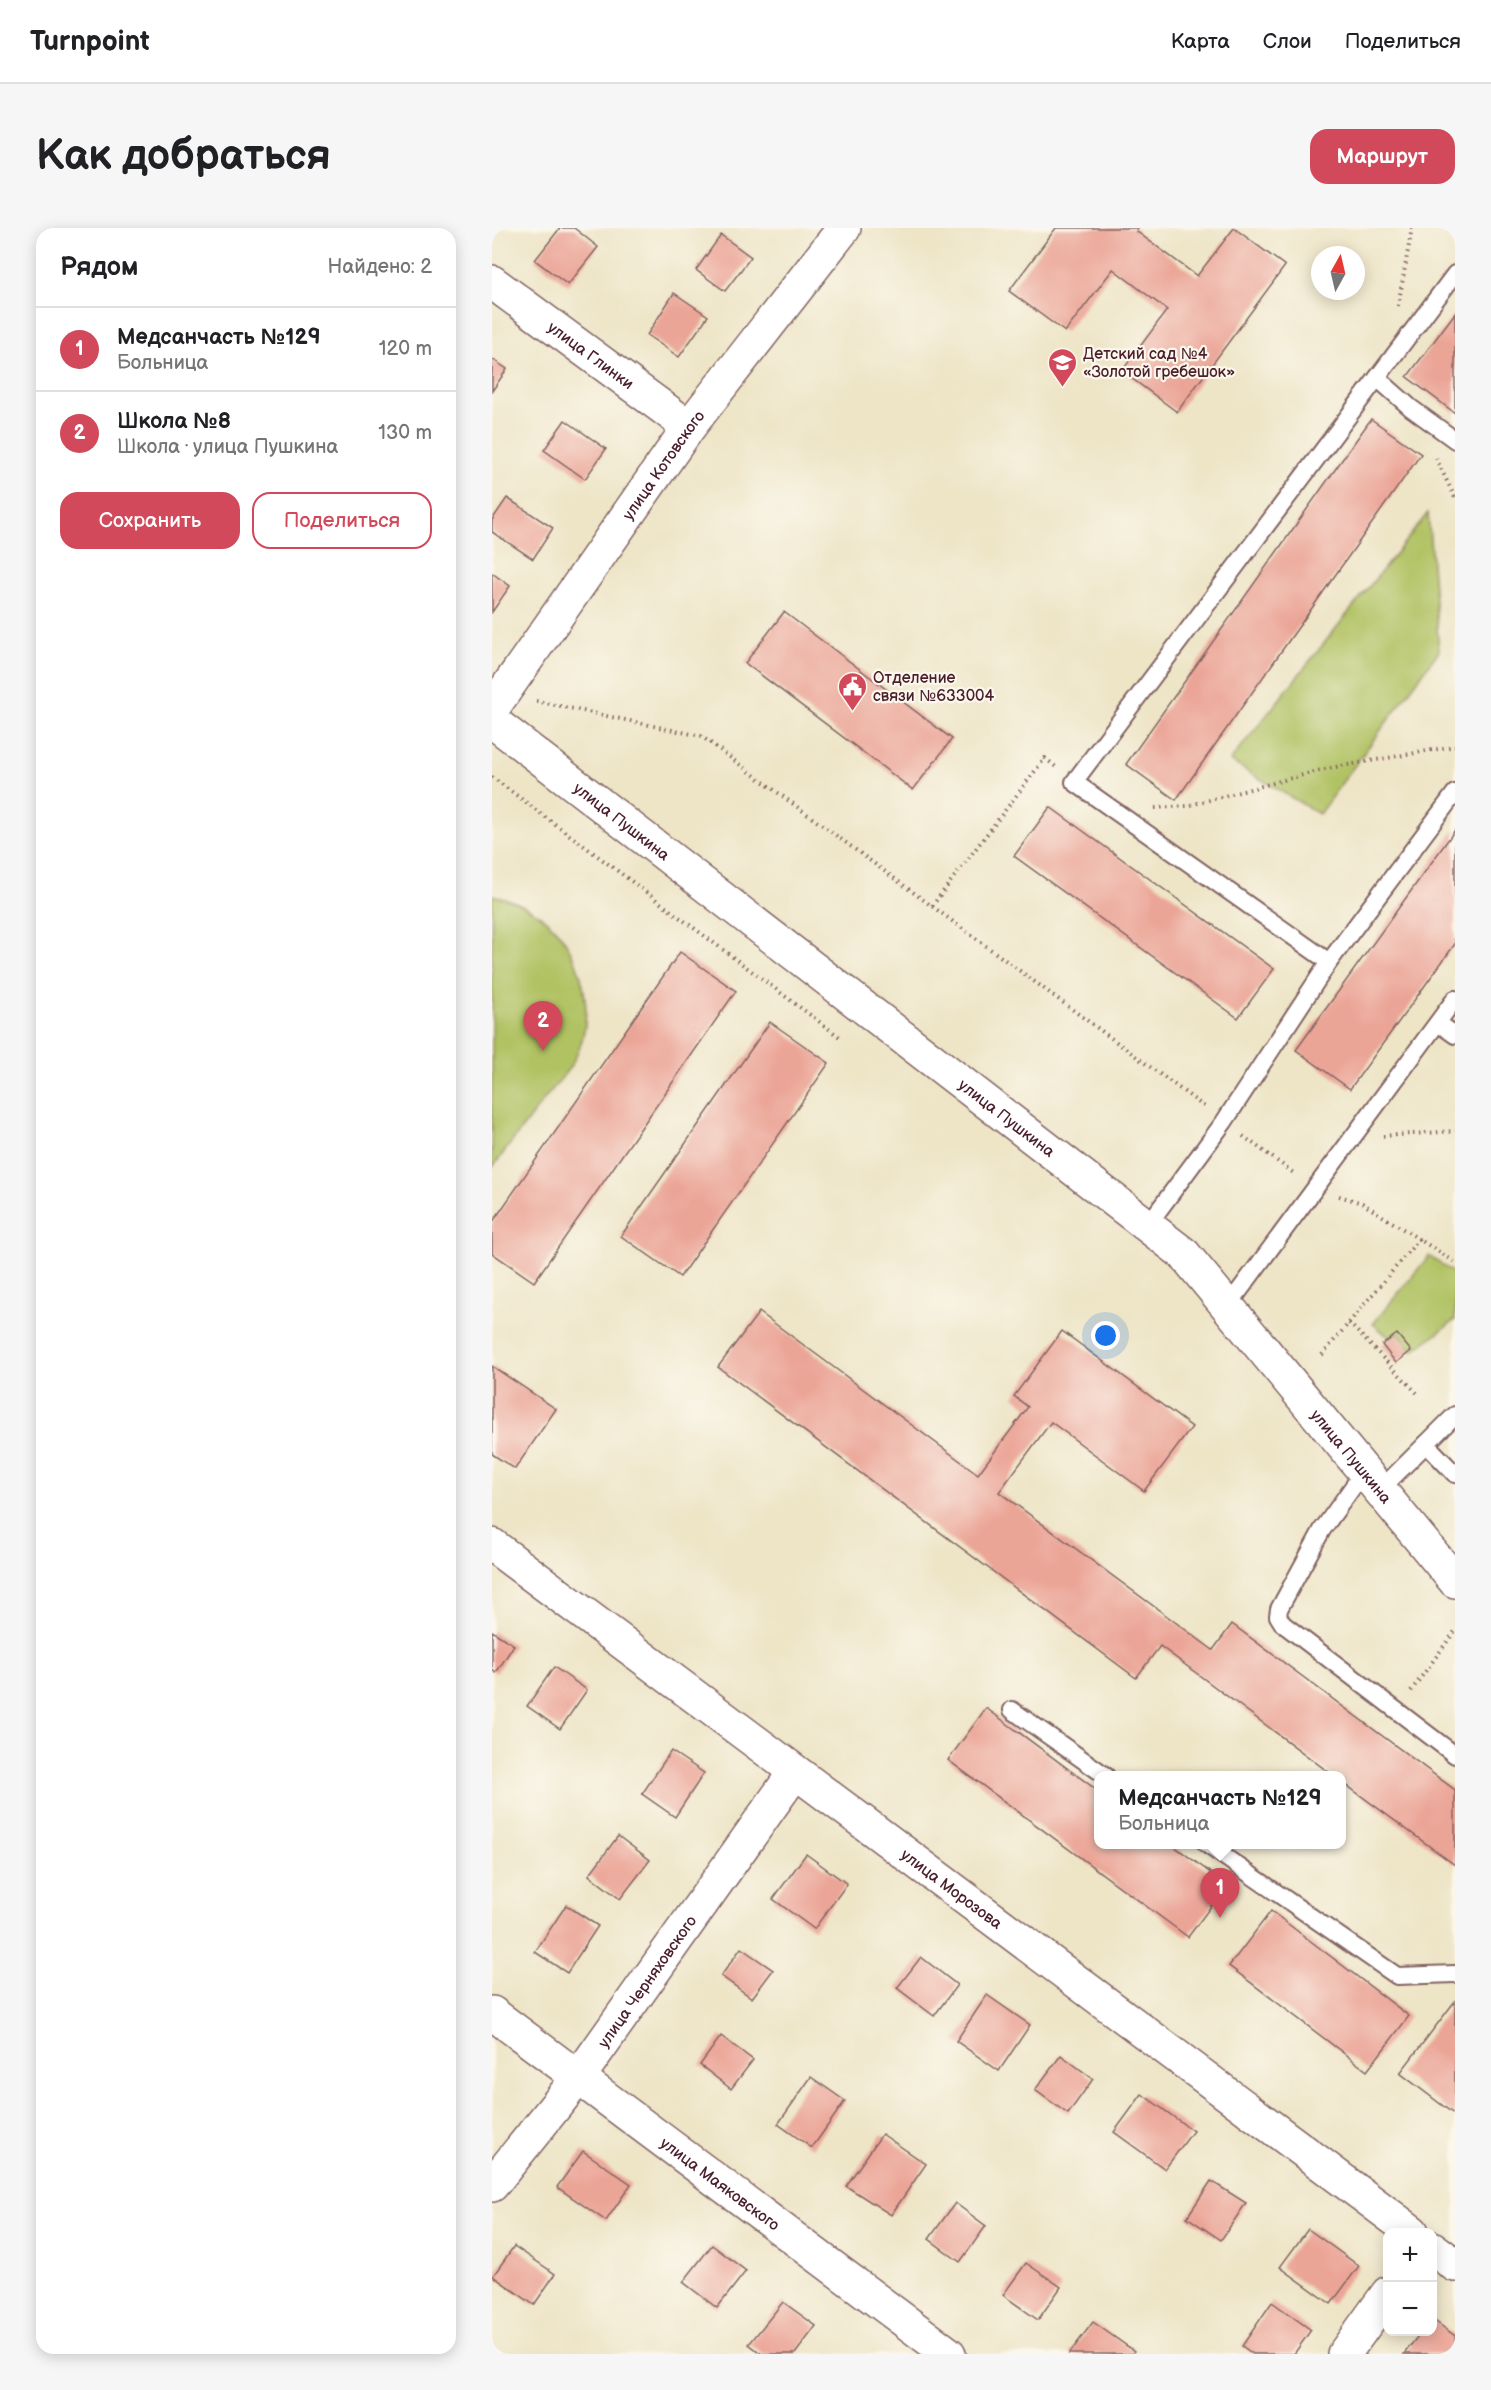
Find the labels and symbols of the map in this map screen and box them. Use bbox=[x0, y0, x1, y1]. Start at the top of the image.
north arrow bbox=[1311, 246, 1365, 300]
street label: улица Глинки bbox=[543, 318, 637, 394]
place label: Детский сад №4 «Золотой гребешок» bbox=[1083, 345, 1235, 382]
school or university icon: Детский сад №4 «Золотой гребешок» bbox=[1046, 346, 1078, 388]
street label: улица Котовского bbox=[619, 407, 709, 524]
place label: Отделение связи №633004 bbox=[873, 669, 994, 706]
public building icon: Отделение связи №633004 bbox=[836, 670, 868, 712]
street label: улица Пушкина bbox=[569, 779, 673, 866]
pin: 2 bbox=[524, 1002, 562, 1051]
street label: улица Пушкина bbox=[954, 1076, 1058, 1162]
your location bbox=[1091, 1321, 1120, 1350]
street label: улица Пушкина bbox=[1306, 1406, 1395, 1508]
street label: улица Морозова bbox=[897, 1846, 1006, 1934]
pin: 1 bbox=[1200, 1868, 1240, 1918]
street label: улица Черняховского bbox=[595, 1912, 701, 2052]
street label: улица Маяковского bbox=[656, 2134, 783, 2235]

